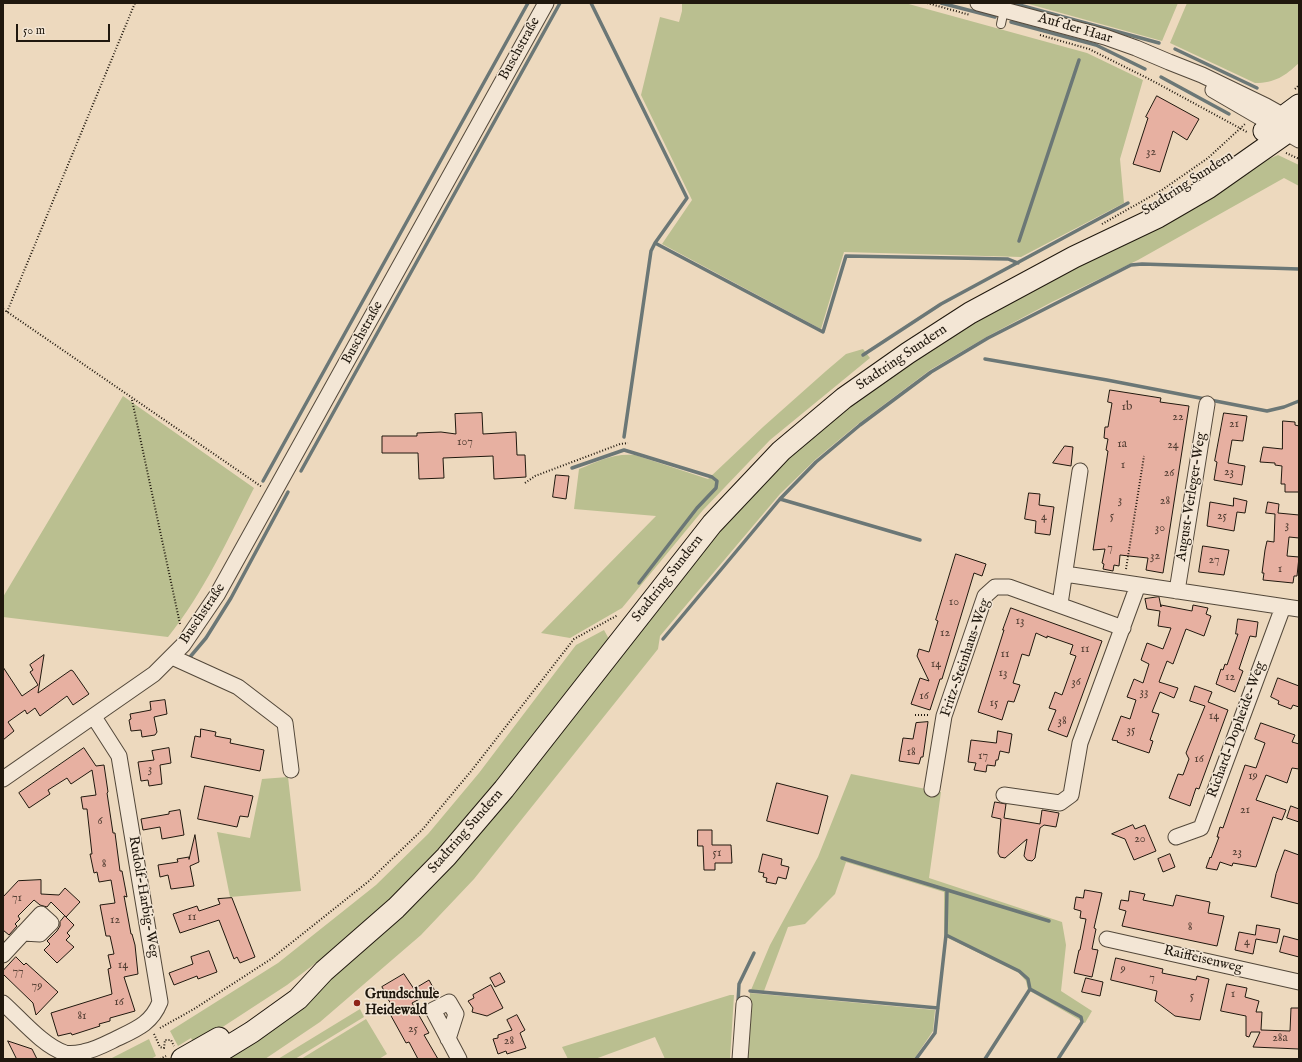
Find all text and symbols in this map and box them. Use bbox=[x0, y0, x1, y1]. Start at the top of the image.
street label: Auf der Haar bbox=[1036, 10, 1114, 48]
street label: Buschstraße bbox=[496, 15, 544, 83]
scale bar bbox=[18, 16, 112, 42]
text: 50 m bbox=[23, 23, 45, 38]
house number: 32 bbox=[1146, 146, 1156, 160]
street label: Stadtring Sundern bbox=[1139, 148, 1237, 220]
street label: Buschstraße bbox=[339, 299, 387, 367]
street label: Stadtring Sundern bbox=[853, 321, 951, 395]
house number: 1b bbox=[1122, 401, 1132, 415]
house number: 22 bbox=[1172, 411, 1184, 425]
house number: 21 bbox=[1229, 418, 1239, 432]
street label: August-Verleger-Weg bbox=[1174, 431, 1210, 563]
house number: 107 bbox=[457, 436, 473, 450]
house number: 1a bbox=[1117, 438, 1127, 452]
house number: 24 bbox=[1167, 439, 1179, 453]
house number: 1 bbox=[1121, 459, 1125, 473]
house number: 23 bbox=[1224, 466, 1234, 480]
house number: 26 bbox=[1164, 467, 1174, 481]
house number: 3 bbox=[1118, 494, 1122, 508]
house number: 28 bbox=[1160, 495, 1170, 509]
house number: 5 bbox=[1110, 510, 1114, 524]
house number: 25 bbox=[1217, 510, 1227, 524]
house number: 4 bbox=[1041, 511, 1047, 525]
house number: 3 bbox=[1285, 519, 1289, 533]
house number: 30 bbox=[1155, 522, 1165, 536]
street label: Stadtring Sundern bbox=[629, 532, 707, 626]
house number: 7 bbox=[1107, 542, 1113, 556]
house number: 32 bbox=[1150, 550, 1160, 564]
house number: 27 bbox=[1208, 554, 1220, 568]
house number: 1 bbox=[1278, 563, 1282, 577]
street label: Buschstraße bbox=[177, 581, 229, 647]
house number: 10 bbox=[949, 596, 959, 610]
street label: Fritz-Steinhaus-Weg bbox=[938, 597, 994, 719]
house number: 13 bbox=[1016, 615, 1024, 629]
house number: 12 bbox=[940, 627, 950, 641]
house number: 11 bbox=[1081, 643, 1089, 657]
house number: 11 bbox=[1001, 648, 1009, 662]
house number: 14 bbox=[931, 658, 941, 672]
street label: Richard-Dopheide-Weg bbox=[1205, 660, 1269, 800]
house number: 13 bbox=[999, 667, 1007, 681]
house number: 12 bbox=[1225, 671, 1235, 685]
house number: 36 bbox=[1071, 676, 1081, 690]
house number: 33 bbox=[1140, 686, 1148, 700]
house number: 16 bbox=[919, 690, 929, 704]
house number: 15 bbox=[990, 697, 998, 711]
house number: 14 bbox=[1209, 710, 1219, 724]
house number: 38 bbox=[1057, 715, 1067, 729]
house number: 35 bbox=[1127, 724, 1135, 738]
house number: 18 bbox=[906, 746, 916, 760]
house number: 17 bbox=[978, 750, 988, 764]
house number: 16 bbox=[1194, 753, 1204, 767]
house number: 3 bbox=[148, 763, 152, 777]
house number: 19 bbox=[1248, 770, 1258, 784]
street label: Stadtring Sundern bbox=[425, 787, 507, 877]
house number: 21 bbox=[1240, 804, 1250, 818]
house number: 6 bbox=[97, 815, 103, 829]
house number: 20 bbox=[1134, 833, 1146, 847]
street label: Rudolf-Harbig-Weg bbox=[124, 835, 162, 959]
house number: 23 bbox=[1232, 846, 1242, 860]
house number: 51 bbox=[713, 847, 721, 861]
house number: 8 bbox=[102, 858, 106, 872]
house number: 71 bbox=[12, 892, 22, 906]
house number: 11 bbox=[188, 911, 196, 925]
house number: 12 bbox=[110, 914, 120, 928]
house number: 8 bbox=[1188, 921, 1192, 935]
house number: 4 bbox=[1244, 936, 1250, 950]
street label: Raiffeisenweg bbox=[1162, 943, 1244, 977]
house number: 14 bbox=[118, 959, 128, 973]
house number: 9 bbox=[1120, 963, 1126, 977]
house number: 77 bbox=[12, 966, 24, 980]
house number: 7 bbox=[1149, 972, 1155, 986]
house number: 79 bbox=[32, 980, 42, 994]
place label: Grundschule Heidewald bbox=[365, 987, 439, 1020]
house number: 1 bbox=[1231, 988, 1235, 1002]
house number: 5 bbox=[1190, 990, 1194, 1004]
house number: 16 bbox=[114, 996, 124, 1010]
marker: Grundschule Heidewald bbox=[352, 998, 362, 1008]
house number: 81 bbox=[77, 1010, 87, 1024]
house number: 25 bbox=[408, 1023, 418, 1037]
house number: 28a bbox=[1272, 1032, 1288, 1046]
house number: 28 bbox=[504, 1035, 514, 1049]

